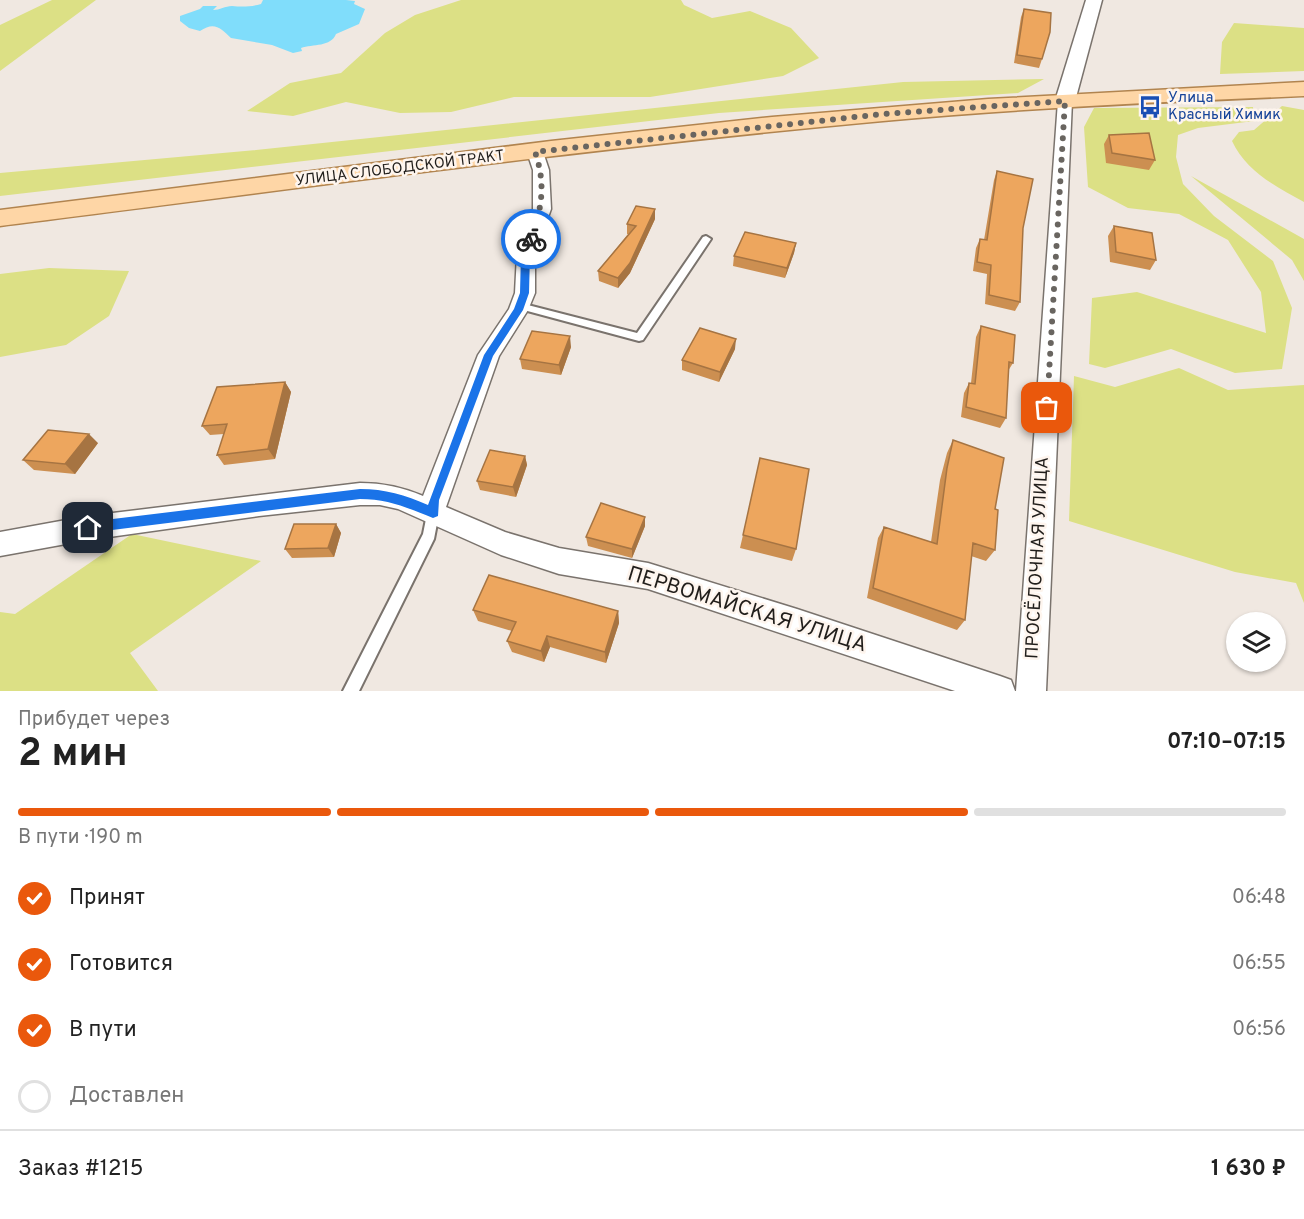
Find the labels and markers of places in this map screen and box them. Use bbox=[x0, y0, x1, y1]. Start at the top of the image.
place label: Улица Красный Химик bbox=[1168, 89, 1281, 125]
bus stop icon: Улица Красный Химик bbox=[1137, 94, 1163, 120]
pin bbox=[1021, 382, 1072, 433]
pin bbox=[62, 502, 113, 553]

